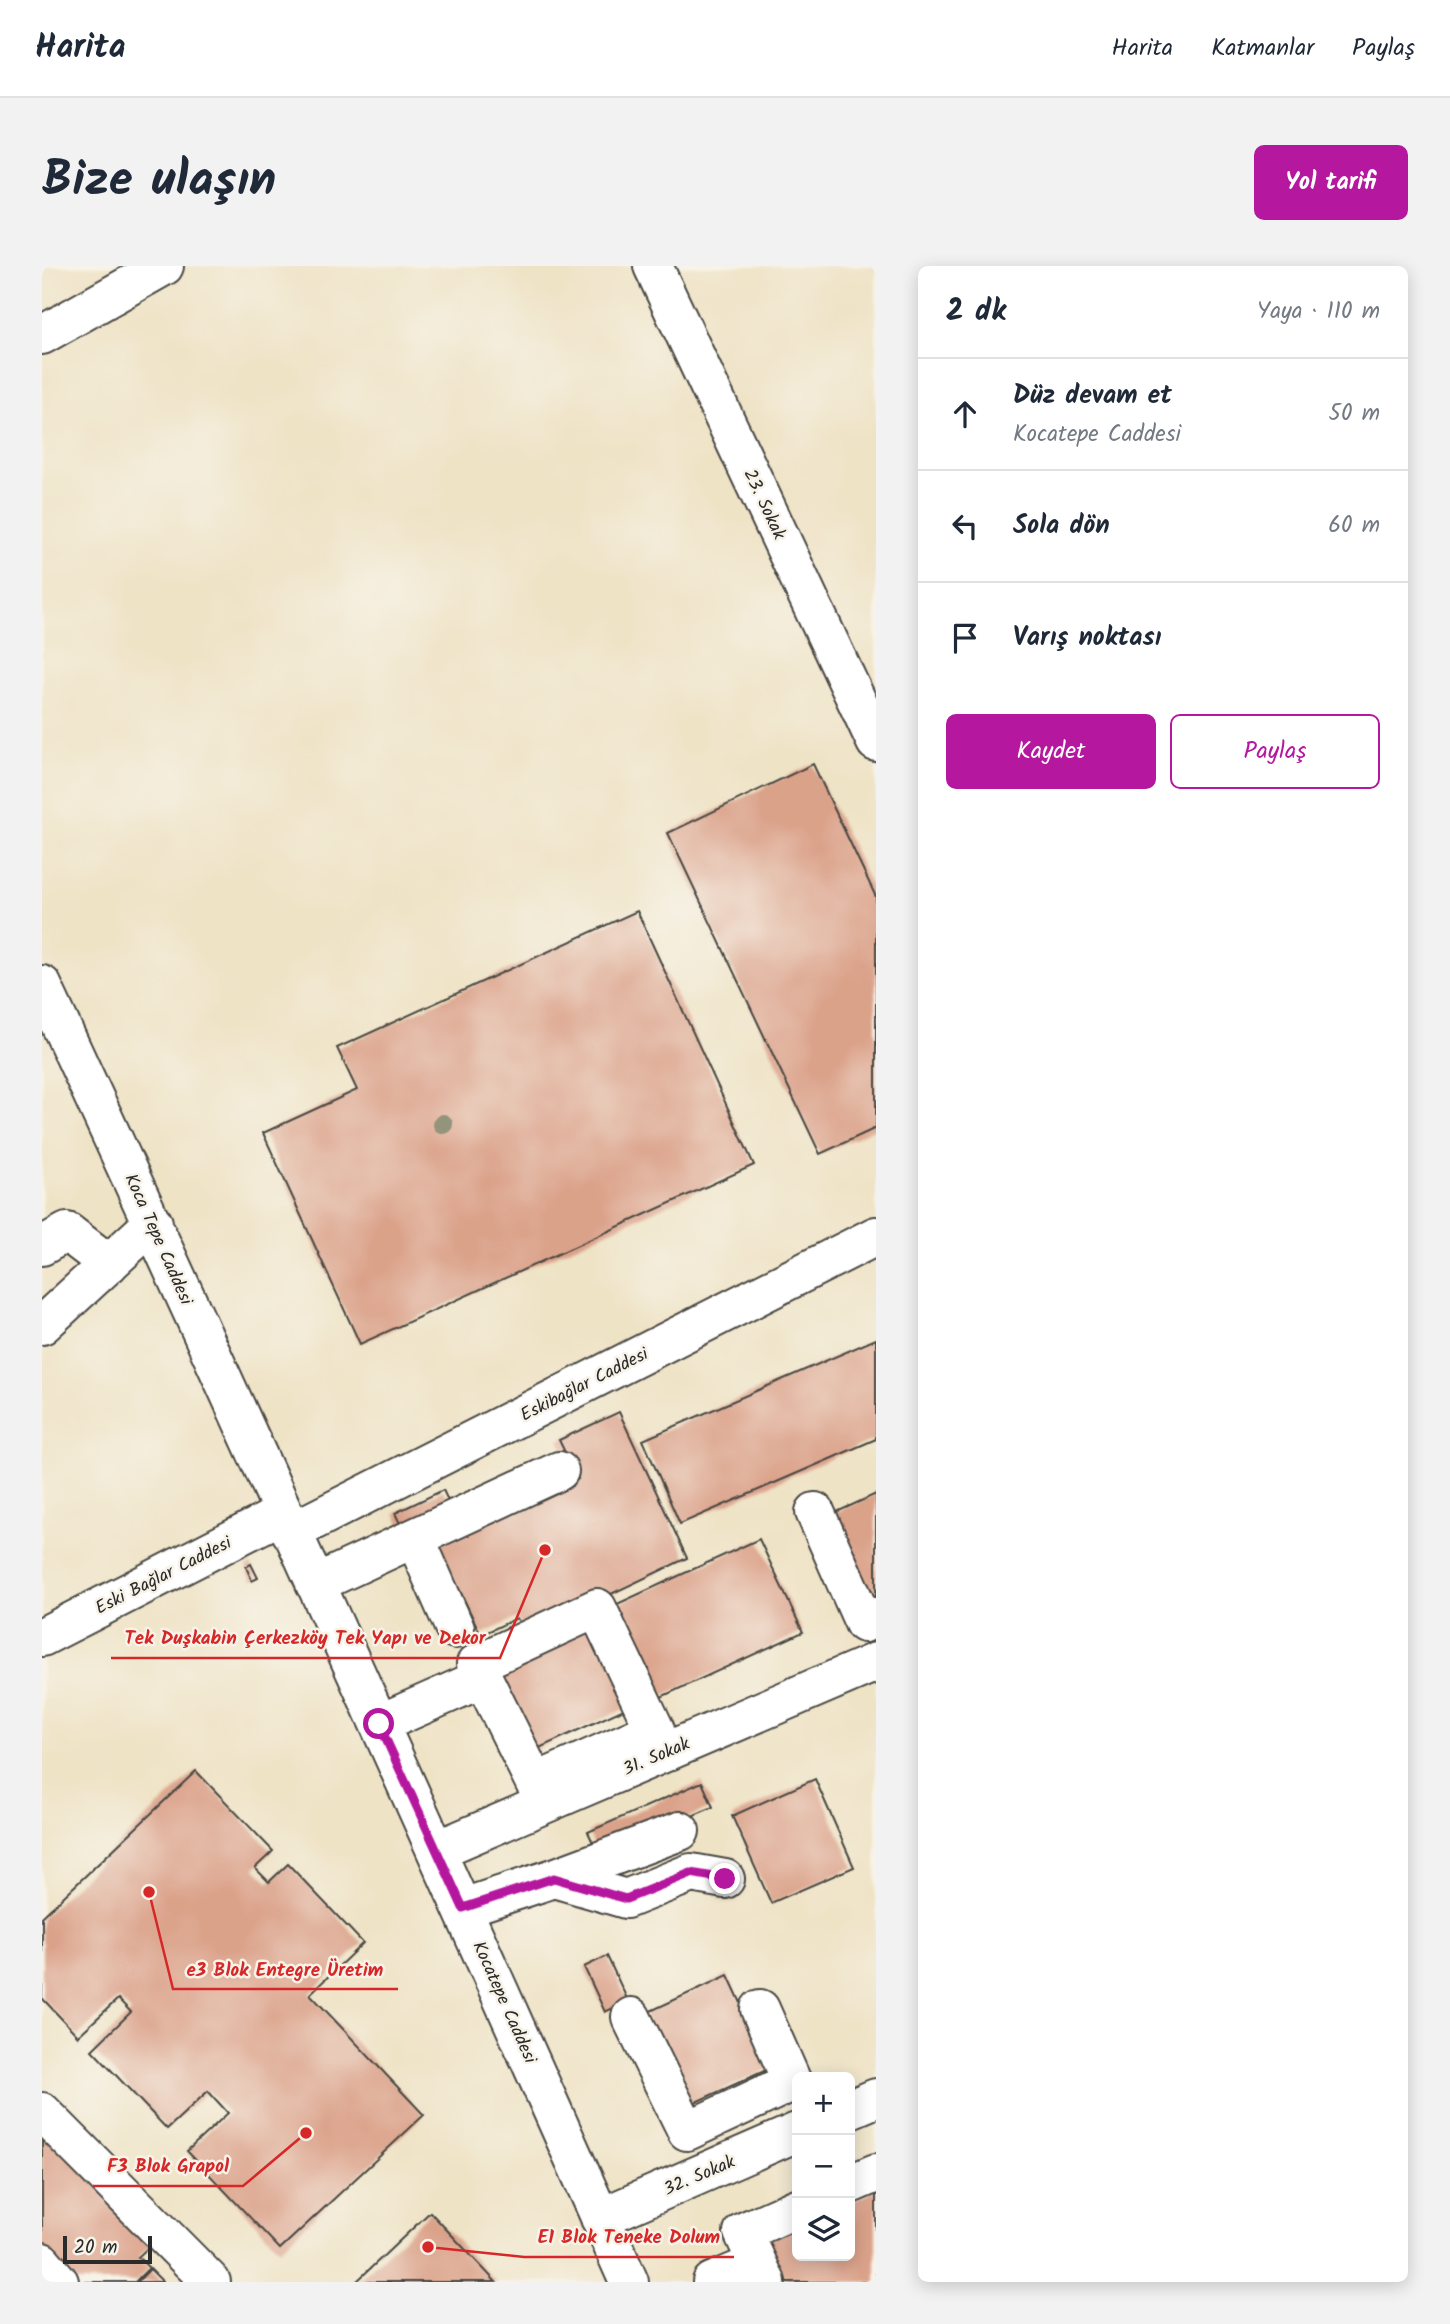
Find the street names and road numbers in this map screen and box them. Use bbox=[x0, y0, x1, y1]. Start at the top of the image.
street label: 23. Sokak bbox=[735, 464, 793, 545]
street label: Koca Tepe Caddesi bbox=[116, 1169, 200, 1311]
street label: Eskibağlar Caddesi bbox=[515, 1340, 655, 1430]
street label: Eski Bağlar Caddesi bbox=[90, 1529, 238, 1623]
street label: 31. Sokak bbox=[618, 1730, 695, 1784]
street label: Kocatepe Caddesi bbox=[464, 1937, 544, 2069]
street label: 32. Sokak bbox=[659, 2148, 740, 2204]

